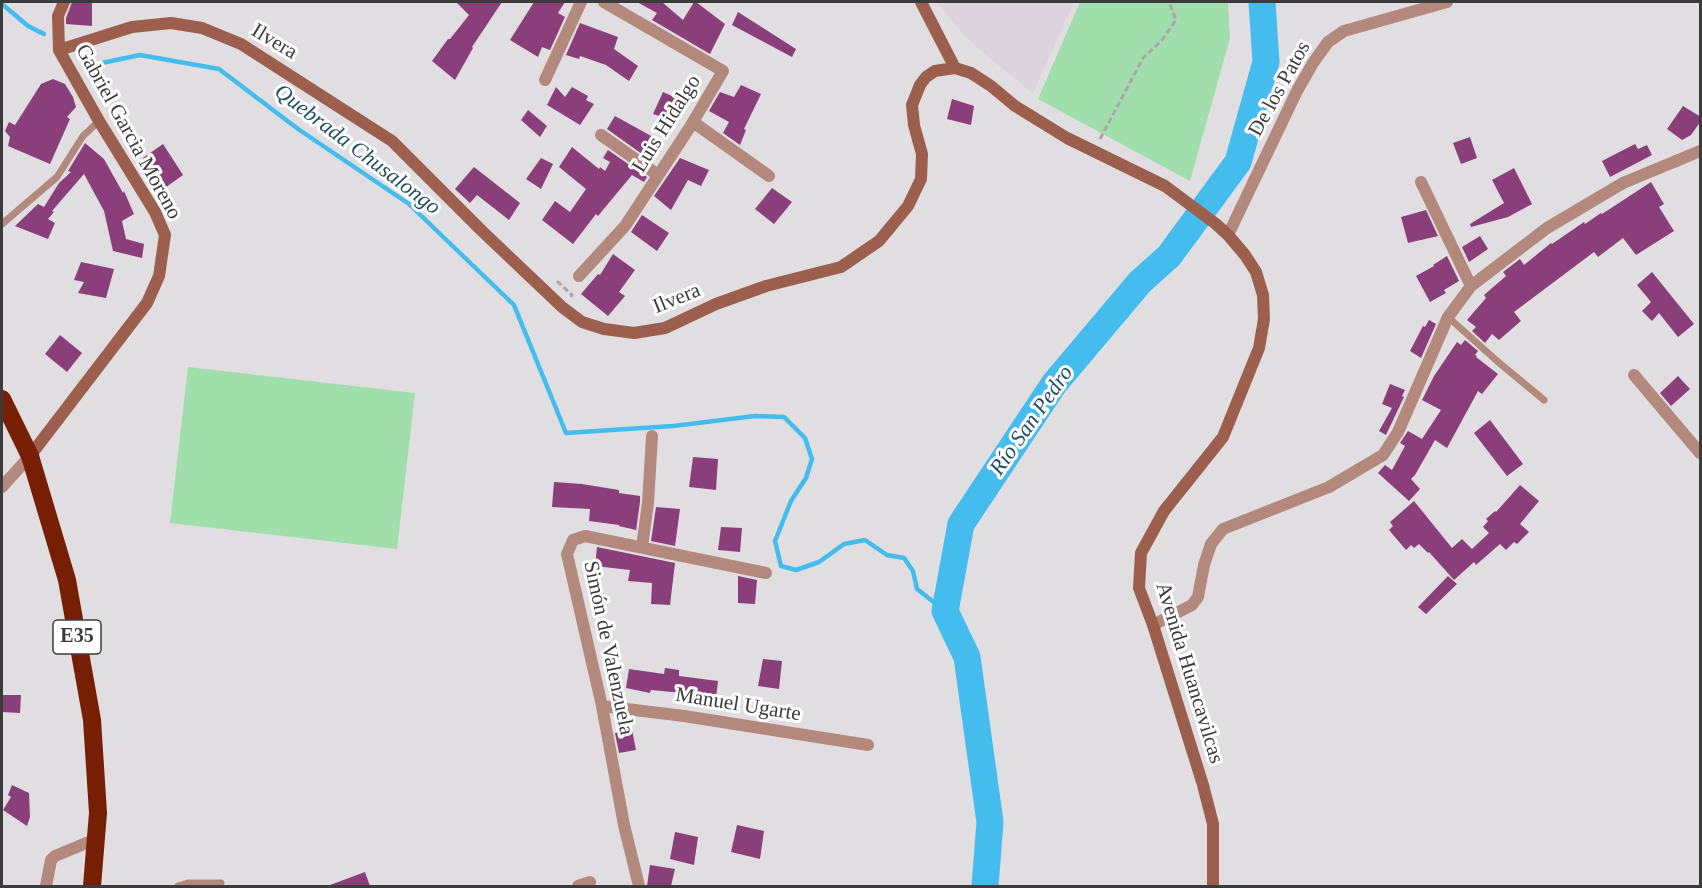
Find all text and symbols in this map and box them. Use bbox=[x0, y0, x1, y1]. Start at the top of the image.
street label: Ilvera bbox=[247, 19, 301, 65]
street label: De los Patos bbox=[1244, 37, 1316, 141]
street label: Gabriel Garcia Moreno bbox=[69, 40, 187, 224]
street label: Luis Hidalgo bbox=[627, 71, 707, 177]
water label: Quebrada Chusalongo bbox=[269, 79, 445, 221]
street label: Ilvera bbox=[650, 278, 704, 320]
water label: Río San Pedro bbox=[985, 361, 1079, 481]
street label: Simón de Valenzuela bbox=[577, 559, 639, 737]
street label: Avenida Huancavilcas bbox=[1149, 579, 1229, 767]
road number: E35 bbox=[53, 620, 101, 654]
street label: Manuel Ugarte bbox=[674, 683, 802, 727]

